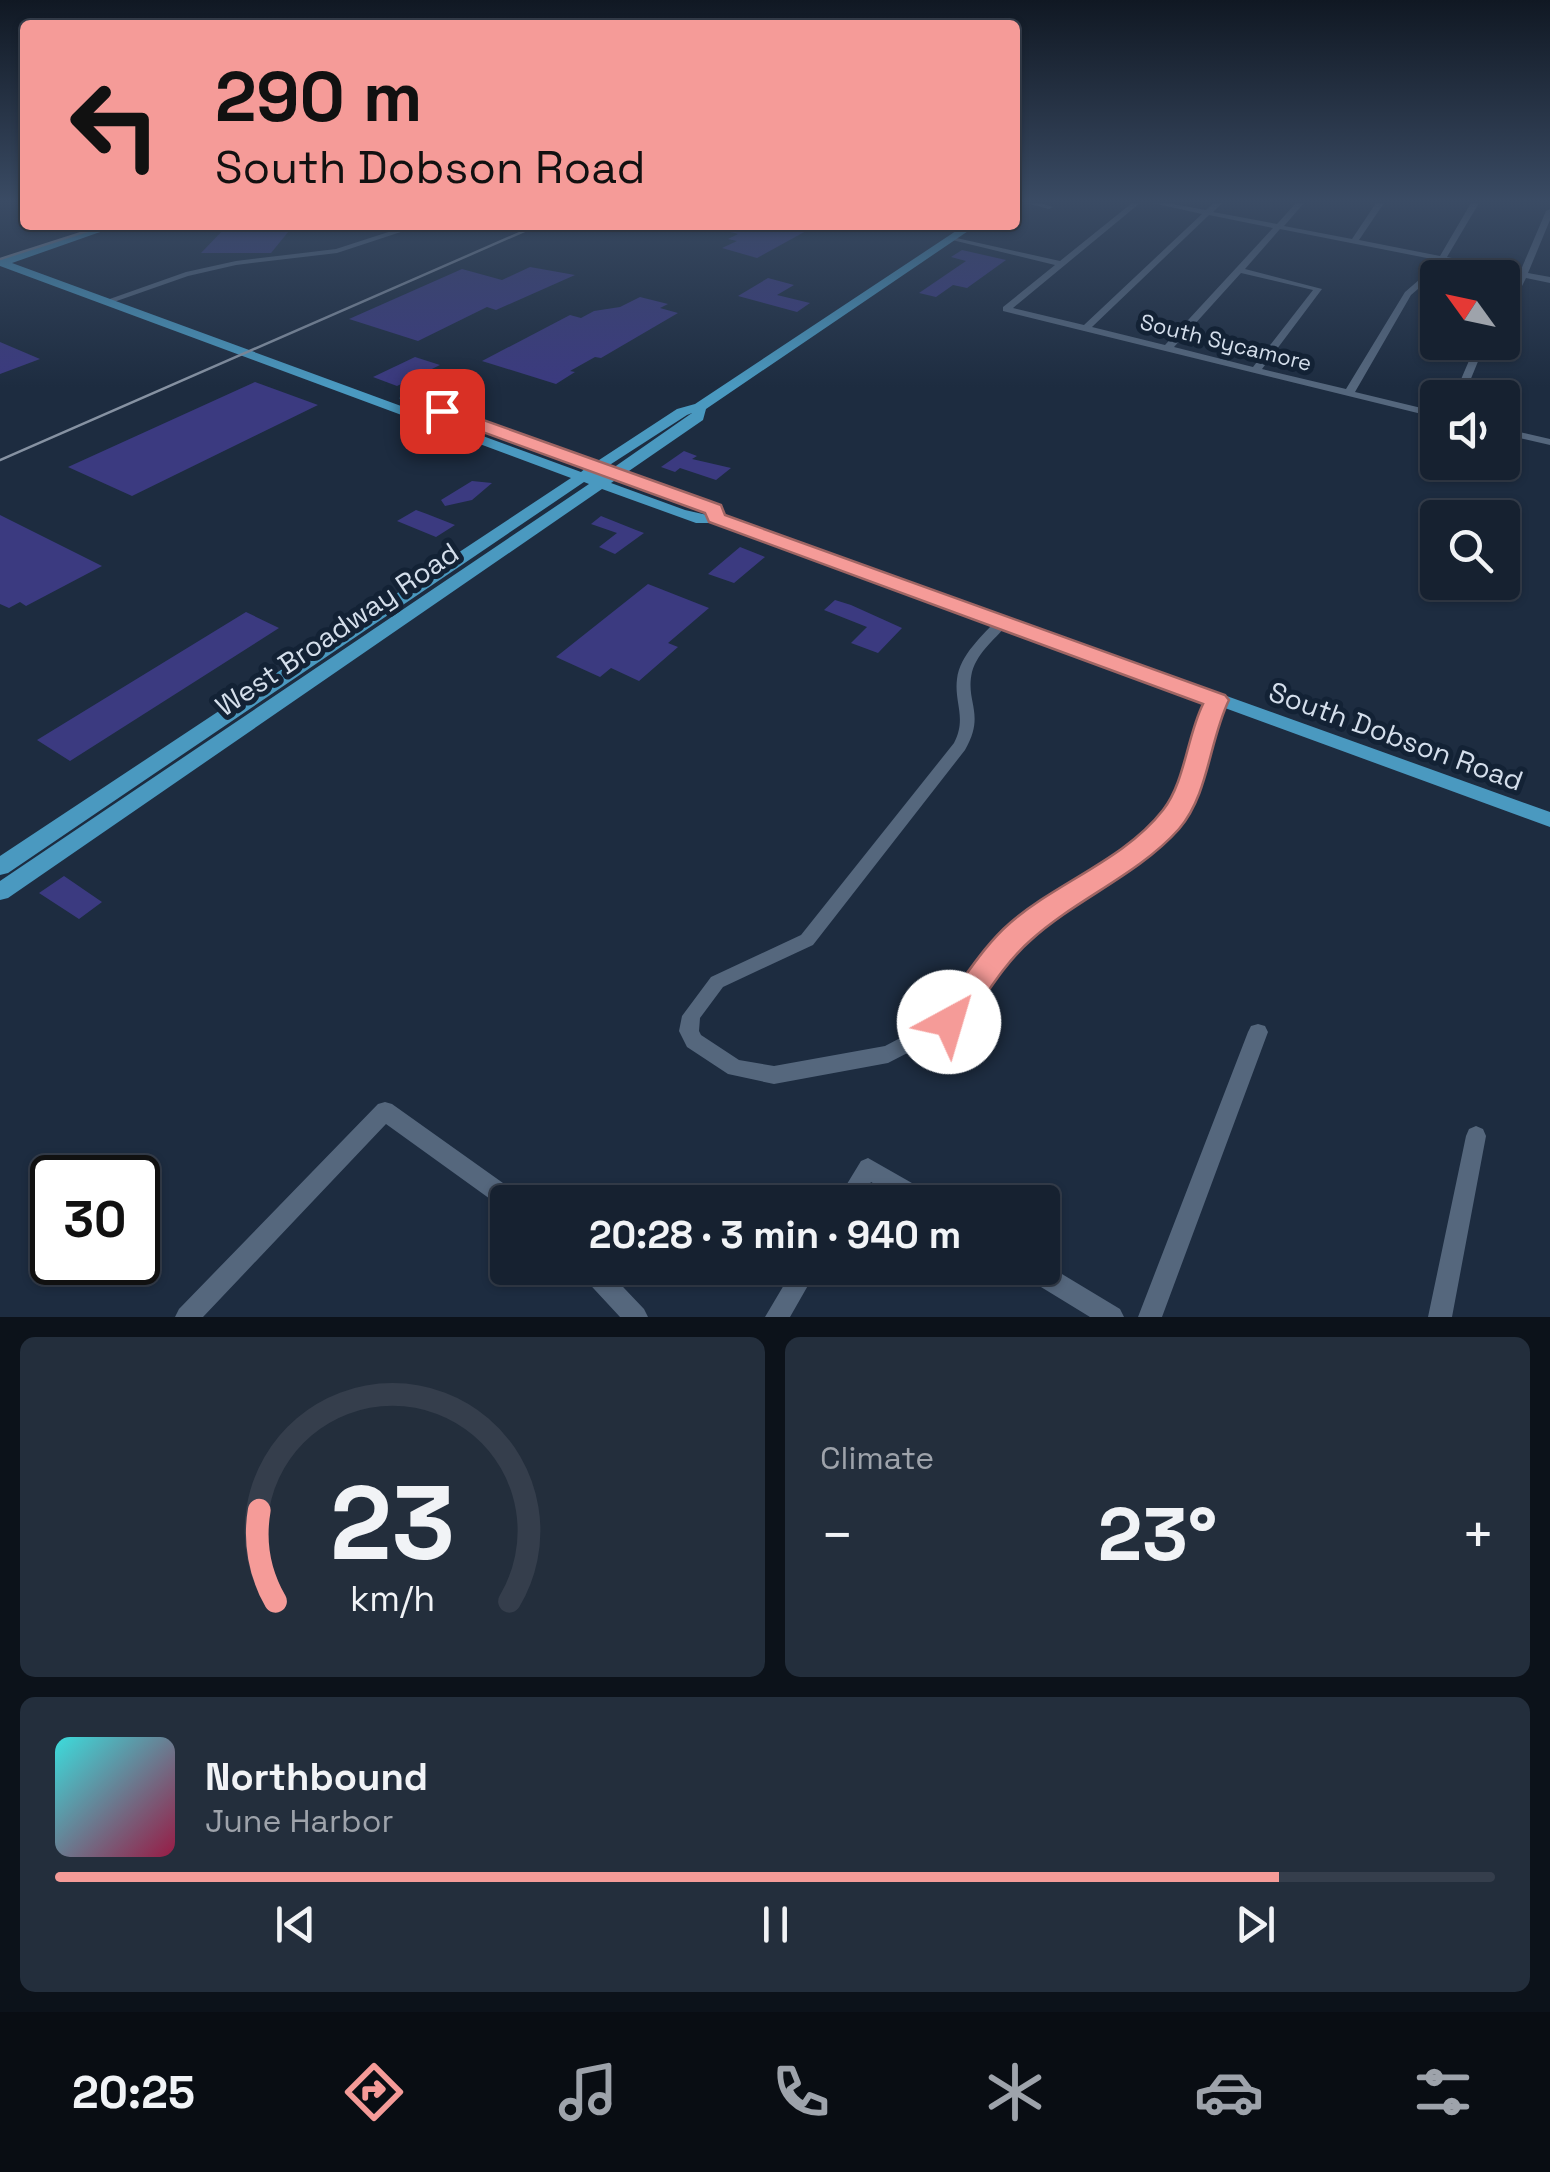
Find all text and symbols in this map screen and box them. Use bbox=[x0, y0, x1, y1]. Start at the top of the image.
text: 290 m bbox=[215, 52, 422, 141]
icon: left bbox=[50, 60, 180, 190]
text: South Dobson Road bbox=[215, 139, 646, 196]
north arrow bbox=[1420, 260, 1520, 360]
map controls bbox=[1420, 260, 1520, 600]
street label: South Sycamore bbox=[1137, 307, 1315, 377]
pin bbox=[400, 369, 485, 454]
button: sound bbox=[1420, 380, 1520, 480]
icon: arrive bbox=[415, 384, 470, 439]
button: search bbox=[1420, 500, 1520, 600]
street label: West Broadway Road bbox=[208, 534, 466, 724]
street label: South Dobson Road bbox=[1264, 673, 1528, 799]
position arrow bbox=[897, 970, 1001, 1074]
speed limit sign: 30 bbox=[30, 1155, 160, 1285]
text: 20:28 · 3 min · 940 m bbox=[589, 1211, 961, 1259]
text: Climate bbox=[820, 1438, 934, 1478]
text: 23 bbox=[330, 1457, 455, 1589]
text: 23° bbox=[1098, 1486, 1217, 1582]
text: − bbox=[820, 1500, 854, 1570]
text: + bbox=[1461, 1500, 1495, 1570]
text: km/h bbox=[350, 1576, 435, 1621]
text: Northbound bbox=[205, 1753, 428, 1801]
text: June Harbor bbox=[205, 1801, 393, 1841]
icon: previous bbox=[268, 1897, 323, 1952]
icon: pause bbox=[748, 1897, 803, 1952]
icon: next bbox=[1228, 1897, 1283, 1952]
icon: directions bbox=[339, 2057, 409, 2127]
icon: music bbox=[553, 2057, 623, 2127]
icon: phone bbox=[766, 2057, 836, 2127]
icon: climate bbox=[980, 2057, 1050, 2127]
icon: car bbox=[1194, 2057, 1264, 2127]
icon: filters bbox=[1408, 2057, 1478, 2127]
text: 20:25 bbox=[72, 2064, 195, 2121]

